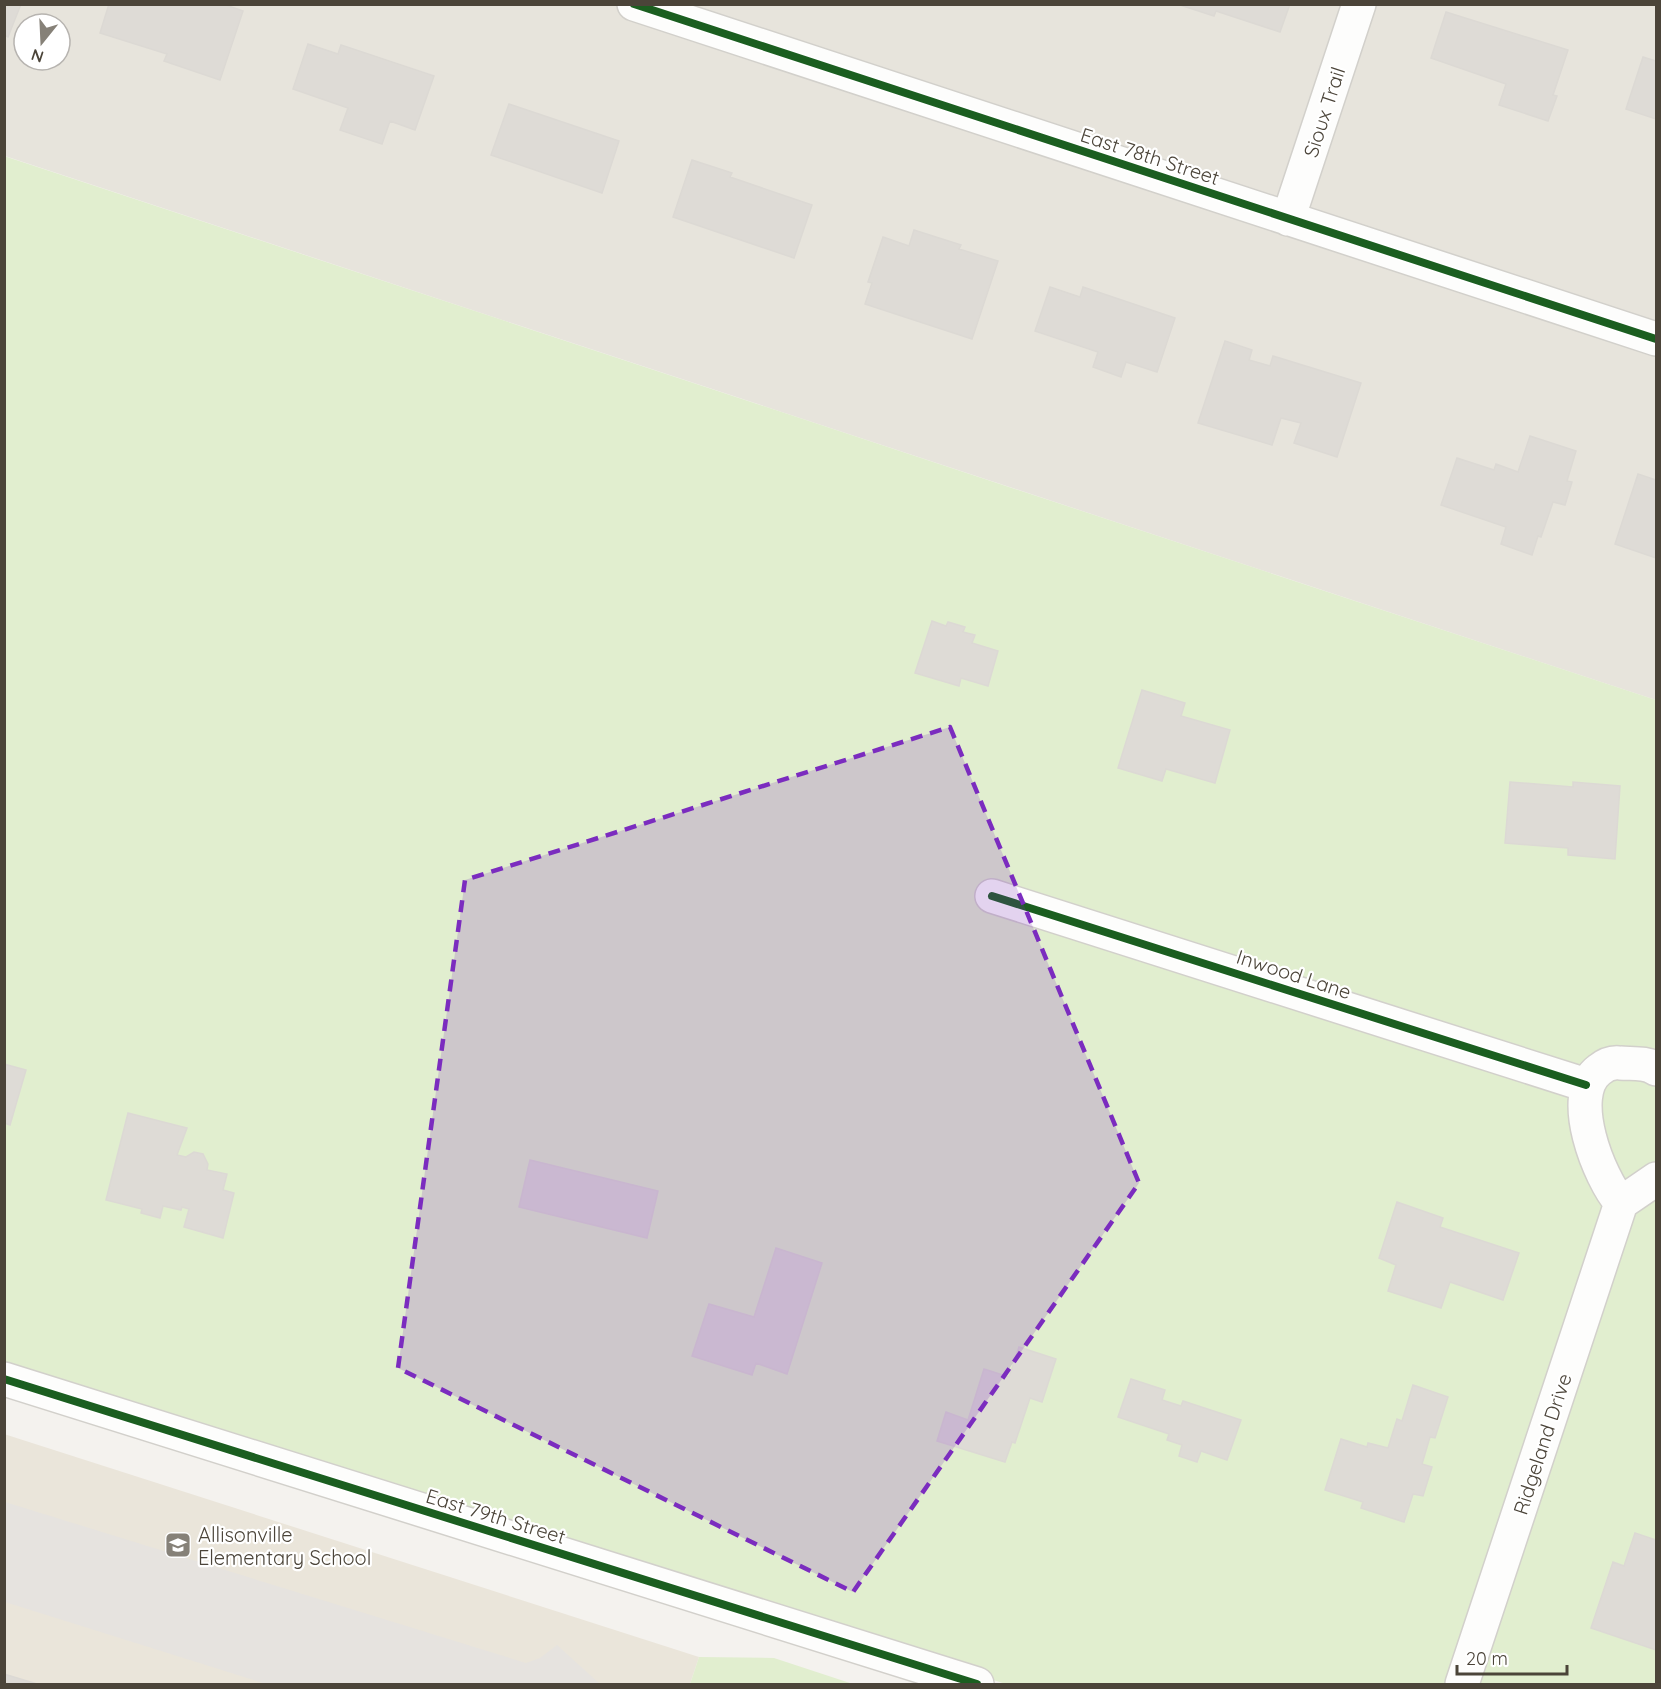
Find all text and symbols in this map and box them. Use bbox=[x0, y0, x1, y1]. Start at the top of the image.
north arrow bbox=[12, 12, 72, 72]
text: N bbox=[29, 45, 46, 68]
street label: Sioux Trail bbox=[1298, 64, 1350, 160]
street label: East 78th Street bbox=[1077, 122, 1223, 190]
street label: Inwood Lane bbox=[1234, 944, 1354, 1004]
street label: Ridgeland Drive bbox=[1507, 1370, 1577, 1518]
street label: East 79th Street bbox=[423, 1483, 569, 1549]
place label: Allisonville Elementary School bbox=[198, 1522, 371, 1570]
school or university icon: Allisonville Elementary School bbox=[163, 1530, 193, 1560]
scale bar bbox=[1457, 1638, 1566, 1676]
text: 20 m bbox=[1466, 1647, 1508, 1670]

